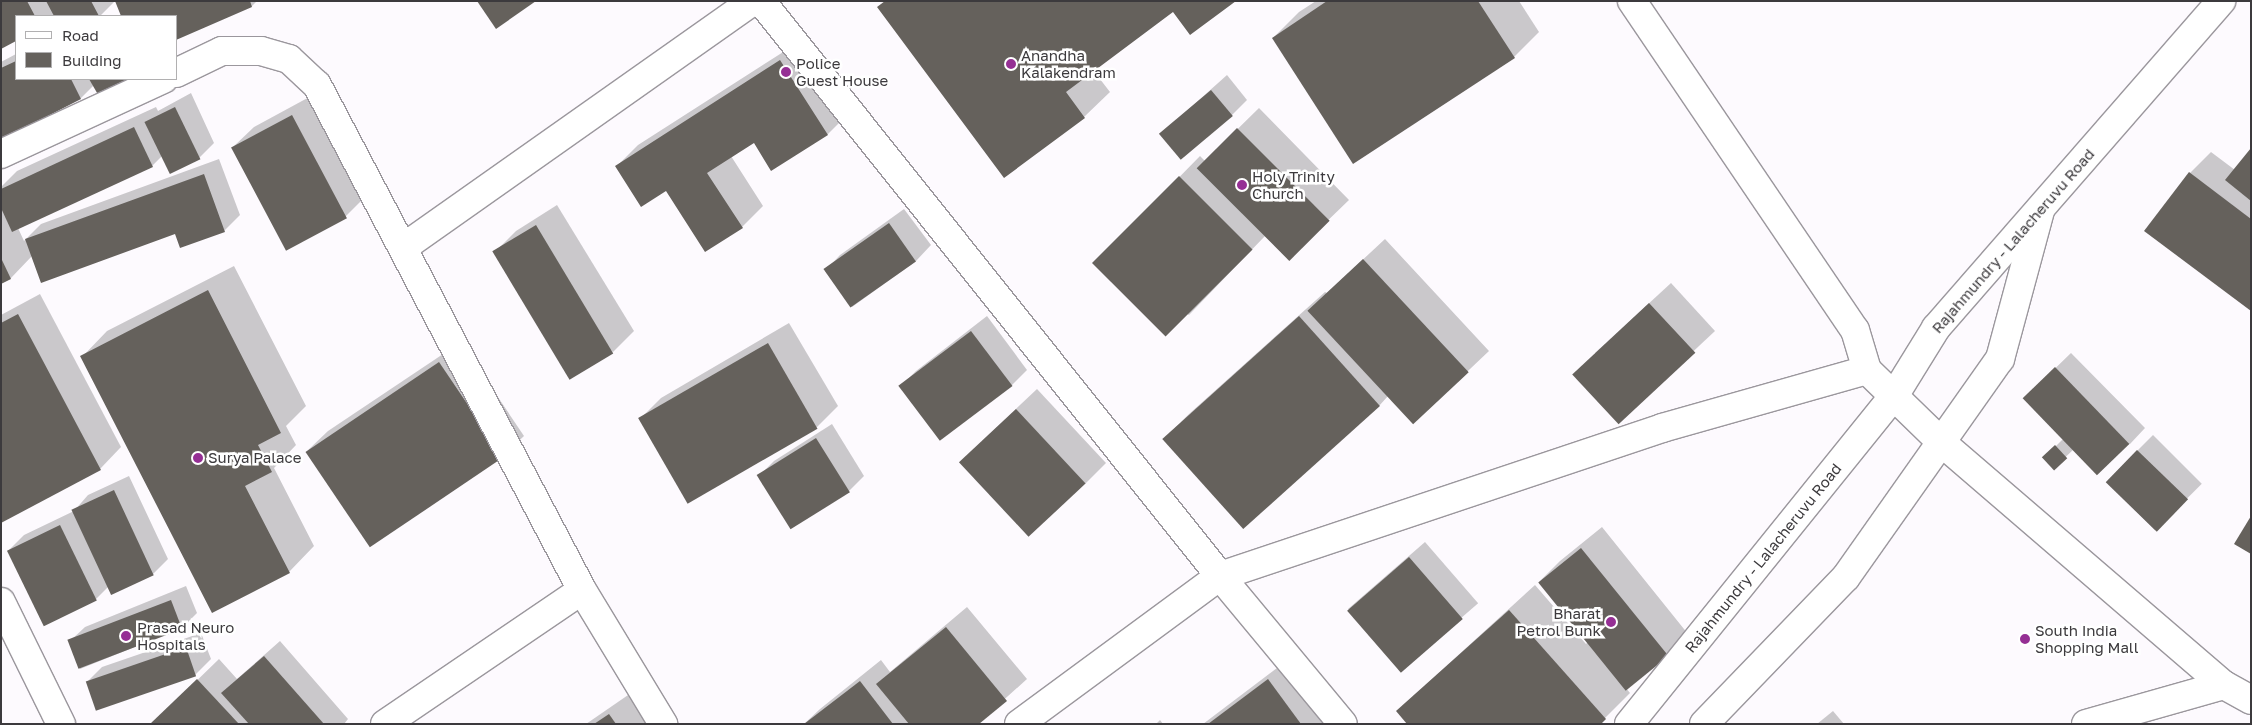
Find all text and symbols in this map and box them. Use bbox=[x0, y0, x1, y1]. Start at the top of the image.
legend bbox=[15, 15, 178, 80]
text: Road bbox=[62, 26, 99, 44]
place label: Anandha Kalakendram bbox=[1021, 46, 1116, 81]
text: Building bbox=[62, 51, 122, 69]
place label: Police Guest House bbox=[796, 54, 888, 89]
marker: Anandha Kalakendram bbox=[1005, 58, 1017, 70]
marker: Police Guest House bbox=[780, 66, 792, 78]
street label: Rajahmundry - Lalacheruvu Road bbox=[1928, 145, 2098, 337]
place label: Holy Trinity Church bbox=[1252, 167, 1335, 202]
marker: Holy Trinity Church bbox=[1236, 179, 1248, 191]
place label: Surya Palace bbox=[208, 449, 301, 467]
marker: Surya Palace bbox=[192, 452, 204, 464]
street label: Rajahmundry - Lalacheruvu Road bbox=[1681, 460, 1845, 656]
place label: Bharat Petrol Bunk bbox=[1517, 604, 1601, 639]
marker: Bharat Petrol Bunk bbox=[1605, 616, 1617, 628]
place label: Prasad Neuro Hospitals bbox=[137, 618, 234, 653]
place label: South India Shopping Mall bbox=[2035, 621, 2138, 656]
marker: Prasad Neuro Hospitals bbox=[119, 629, 133, 643]
marker: South India Shopping Mall bbox=[2019, 633, 2031, 645]

